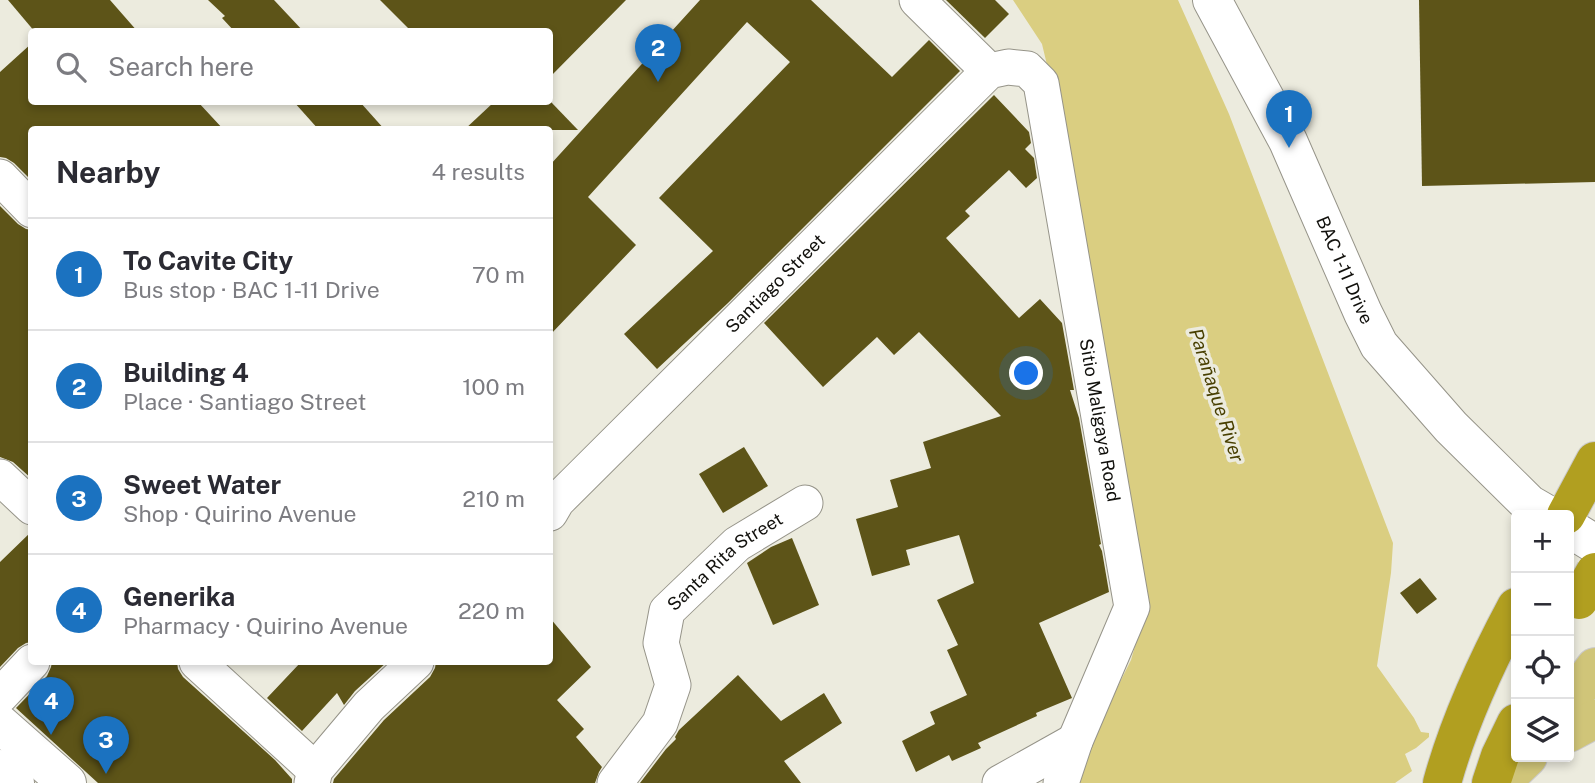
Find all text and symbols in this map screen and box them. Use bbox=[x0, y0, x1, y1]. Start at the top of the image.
pin: 2 bbox=[635, 24, 681, 82]
search box bbox=[28, 28, 553, 105]
icon: search bbox=[52, 48, 90, 86]
text: Search here bbox=[108, 51, 254, 82]
pin: 1 bbox=[1266, 90, 1312, 148]
text: Nearby bbox=[56, 154, 160, 190]
text: 4 results bbox=[431, 158, 525, 185]
street label: BAC 1-11 Drive bbox=[1312, 213, 1378, 327]
street label: Santiago Street bbox=[721, 229, 829, 337]
text: To Cavite City bbox=[123, 245, 293, 276]
text: 1 bbox=[74, 261, 84, 288]
text: 70 m bbox=[472, 261, 525, 288]
text: Bus stop · BAC 1-11 Drive bbox=[123, 276, 380, 303]
water label: Parañaque River bbox=[1185, 325, 1249, 465]
street label: Sitio Maligaya Road bbox=[1076, 337, 1125, 503]
your location bbox=[1009, 356, 1043, 390]
text: Building 4 bbox=[123, 357, 249, 388]
text: 2 bbox=[72, 373, 86, 400]
text: 100 m bbox=[462, 373, 525, 400]
text: Place · Santiago Street bbox=[123, 388, 367, 415]
text: Sweet Water bbox=[123, 469, 281, 500]
text: 3 bbox=[71, 485, 87, 512]
text: 210 m bbox=[462, 485, 525, 512]
text: Shop · Quirino Avenue bbox=[123, 500, 357, 527]
street label: Santa Rita Street bbox=[663, 508, 786, 615]
map controls bbox=[1511, 510, 1574, 762]
button: + bbox=[1511, 510, 1574, 573]
button: − bbox=[1511, 573, 1574, 636]
text: Generika bbox=[123, 581, 235, 612]
text: 4 bbox=[71, 597, 87, 624]
text: 220 m bbox=[458, 597, 525, 624]
text: Pharmacy · Quirino Avenue bbox=[123, 612, 408, 639]
button: locate bbox=[1511, 636, 1574, 699]
pin: 4 bbox=[28, 677, 74, 735]
button: layers bbox=[1511, 699, 1574, 762]
pin: 3 bbox=[83, 716, 129, 774]

